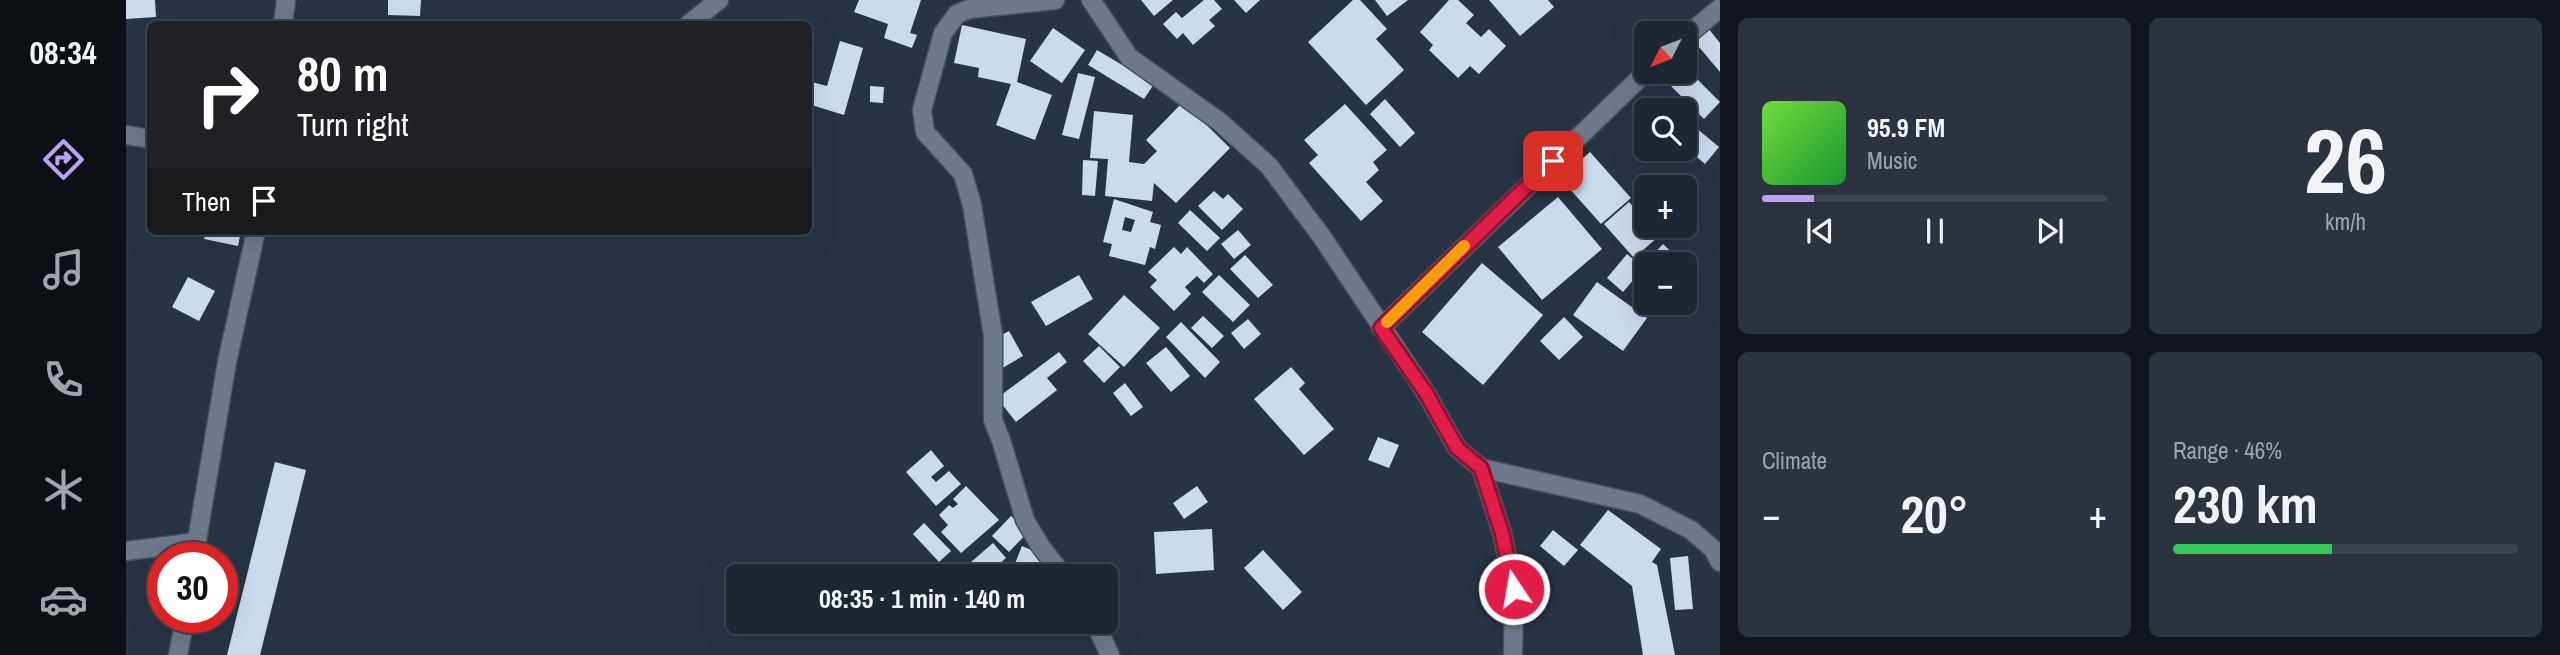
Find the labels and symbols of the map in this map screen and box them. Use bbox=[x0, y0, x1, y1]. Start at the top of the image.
north arrow bbox=[1634, 21, 1698, 84]
pin bbox=[1523, 131, 1583, 191]
speed limit sign: 30 bbox=[147, 542, 238, 633]
position arrow bbox=[1477, 552, 1551, 626]

